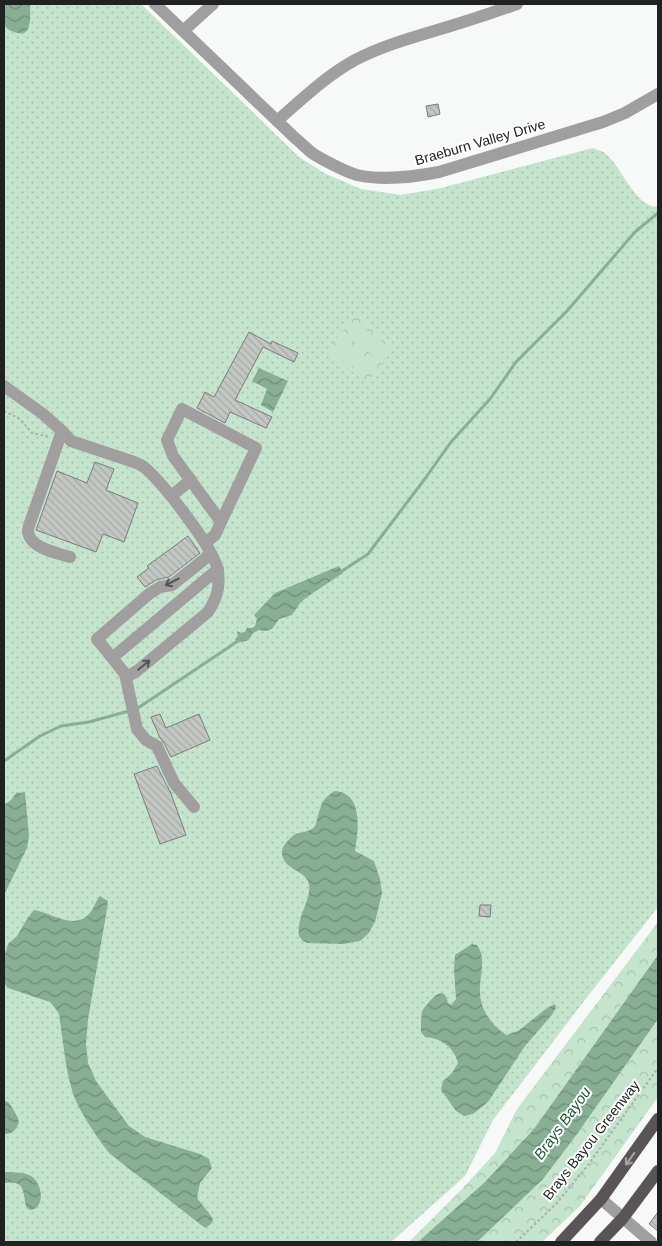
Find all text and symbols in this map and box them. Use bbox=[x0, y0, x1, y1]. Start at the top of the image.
street label: Braeburn Valley Drive bbox=[413, 116, 547, 168]
one-way arrow bbox=[165, 577, 180, 587]
one-way arrow bbox=[137, 659, 150, 670]
street label: Brays Bayou Greenway bbox=[539, 1077, 643, 1203]
water label: Brays Bayou bbox=[530, 1083, 594, 1162]
one-way arrow bbox=[625, 1152, 635, 1166]

